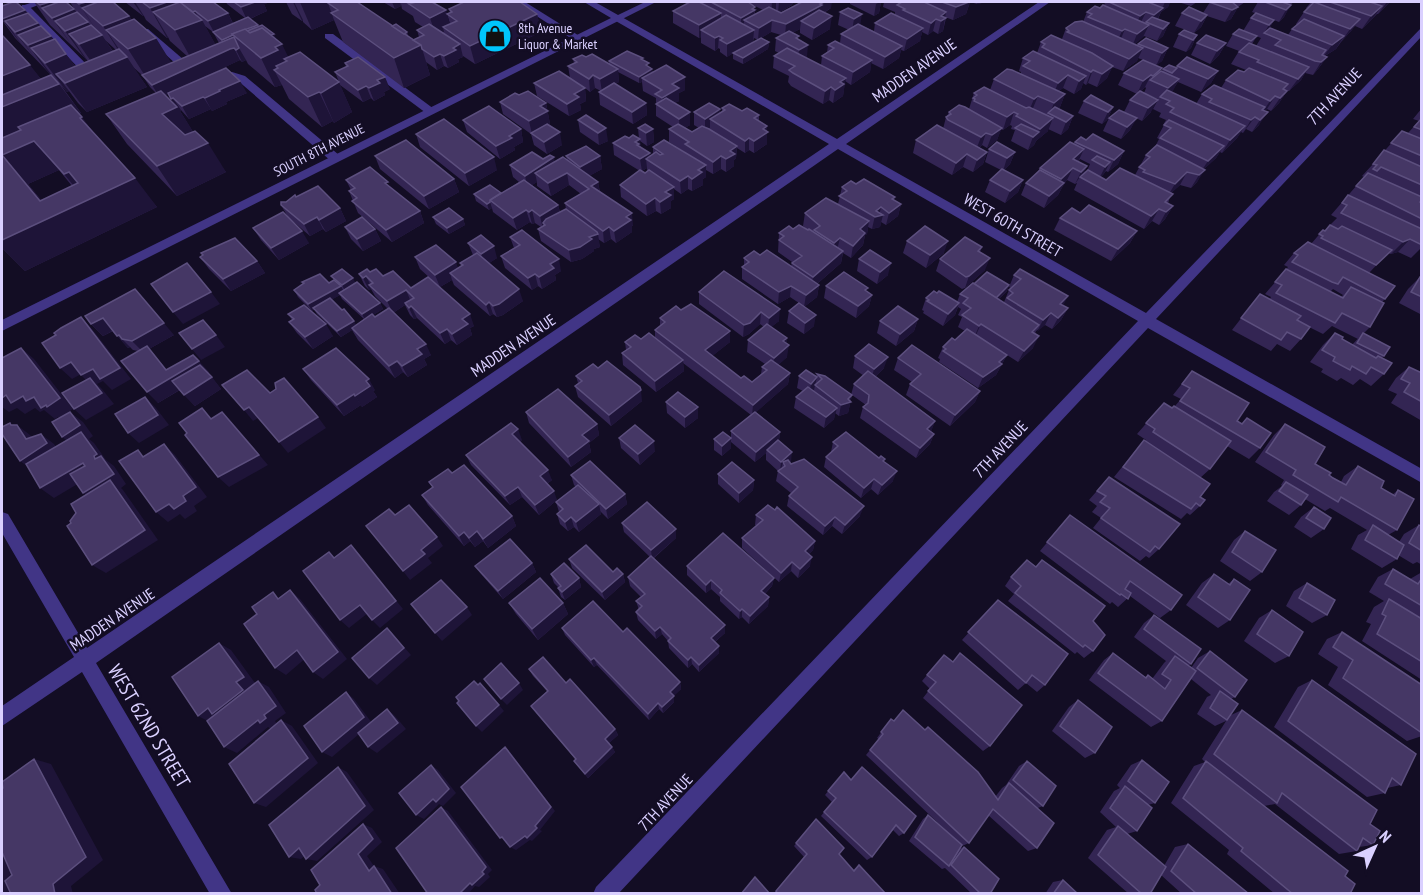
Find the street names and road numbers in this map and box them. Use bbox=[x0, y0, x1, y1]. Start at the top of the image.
street label: MADDEN AVENUE bbox=[868, 34, 960, 106]
street label: 7TH AVENUE bbox=[1303, 63, 1366, 129]
street label: SOUTH 8TH AVENUE bbox=[270, 119, 368, 181]
street label: WEST 60TH STREET bbox=[960, 189, 1066, 261]
street label: MADDEN AVENUE bbox=[467, 309, 559, 381]
street label: 7TH AVENUE bbox=[969, 416, 1032, 482]
street label: MADDEN AVENUE bbox=[66, 583, 158, 655]
street label: WEST 62ND STREET bbox=[102, 659, 196, 793]
street label: 7TH AVENUE bbox=[634, 769, 697, 835]

